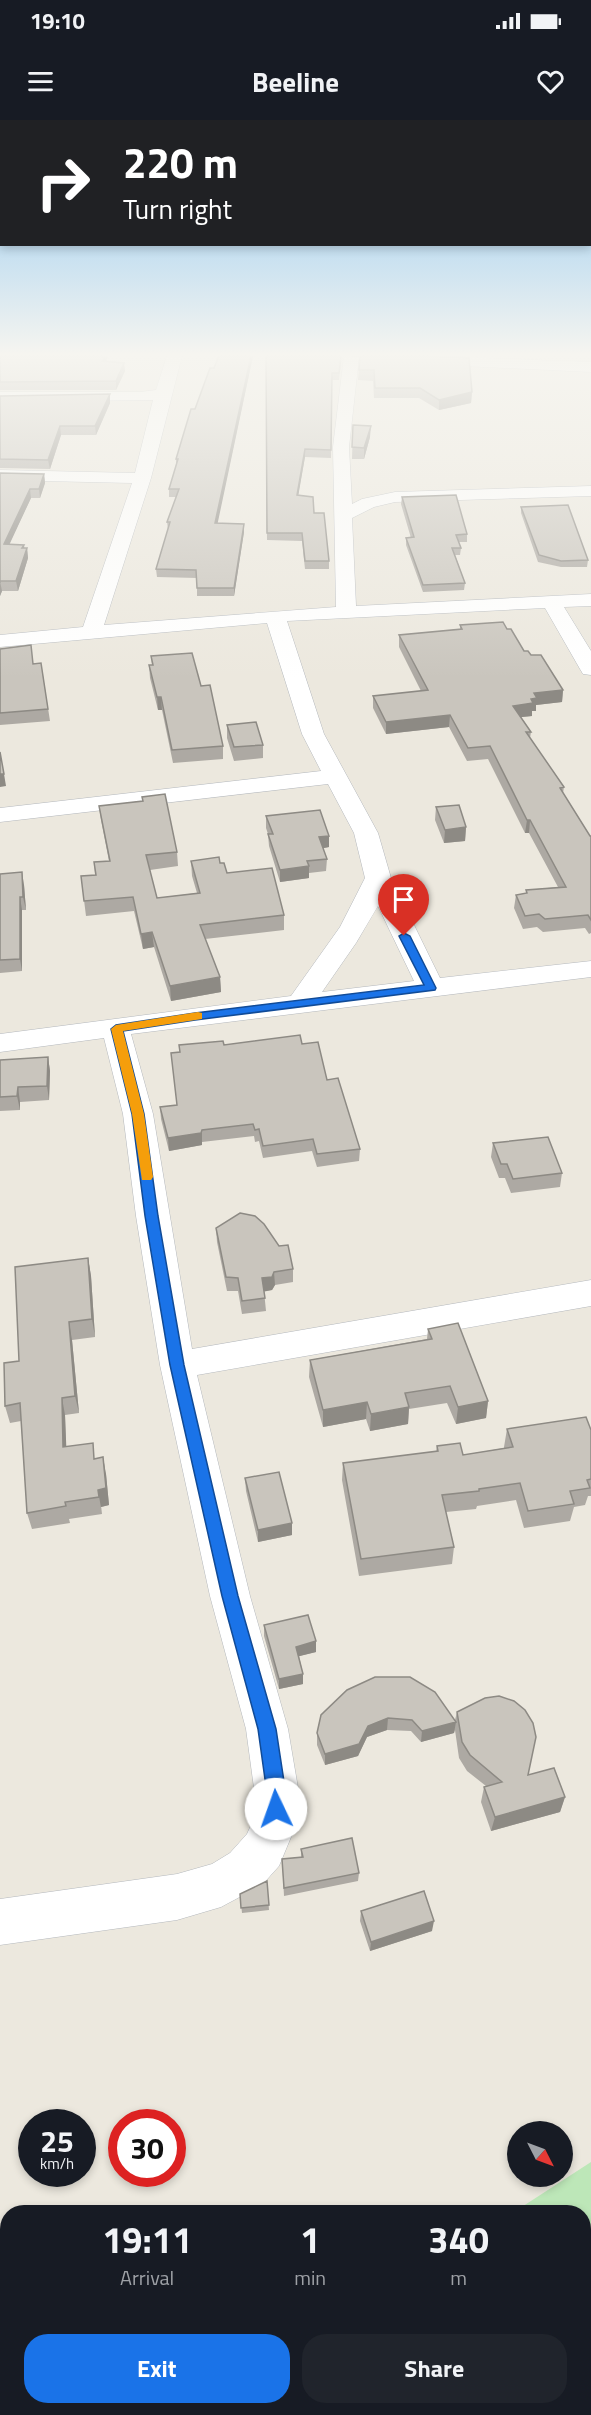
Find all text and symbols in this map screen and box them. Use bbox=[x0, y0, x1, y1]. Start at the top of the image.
text: 19:10 bbox=[30, 4, 85, 38]
text: Beeline bbox=[252, 61, 339, 102]
icon: menu bbox=[24, 65, 57, 98]
icon: heart bbox=[534, 65, 567, 98]
text: 220 m bbox=[123, 130, 238, 194]
icon: right bbox=[24, 144, 102, 222]
text: Turn right bbox=[123, 188, 232, 229]
pin bbox=[378, 874, 429, 936]
icon: arrive bbox=[387, 883, 420, 916]
position arrow bbox=[244, 1777, 308, 1841]
speed limit sign: 30 bbox=[108, 2109, 186, 2187]
text: 25 bbox=[40, 2118, 74, 2164]
north arrow bbox=[507, 2121, 573, 2187]
map controls bbox=[507, 2121, 573, 2187]
text: km/h bbox=[40, 2152, 74, 2175]
text: 19:11 bbox=[102, 2212, 192, 2267]
text: 1 bbox=[300, 2212, 320, 2267]
text: 340 bbox=[428, 2212, 489, 2267]
text: Arrival bbox=[120, 2262, 174, 2293]
text: min bbox=[294, 2262, 326, 2293]
text: m bbox=[450, 2262, 467, 2293]
button: Exit bbox=[24, 2334, 290, 2403]
button: Share bbox=[302, 2334, 567, 2403]

